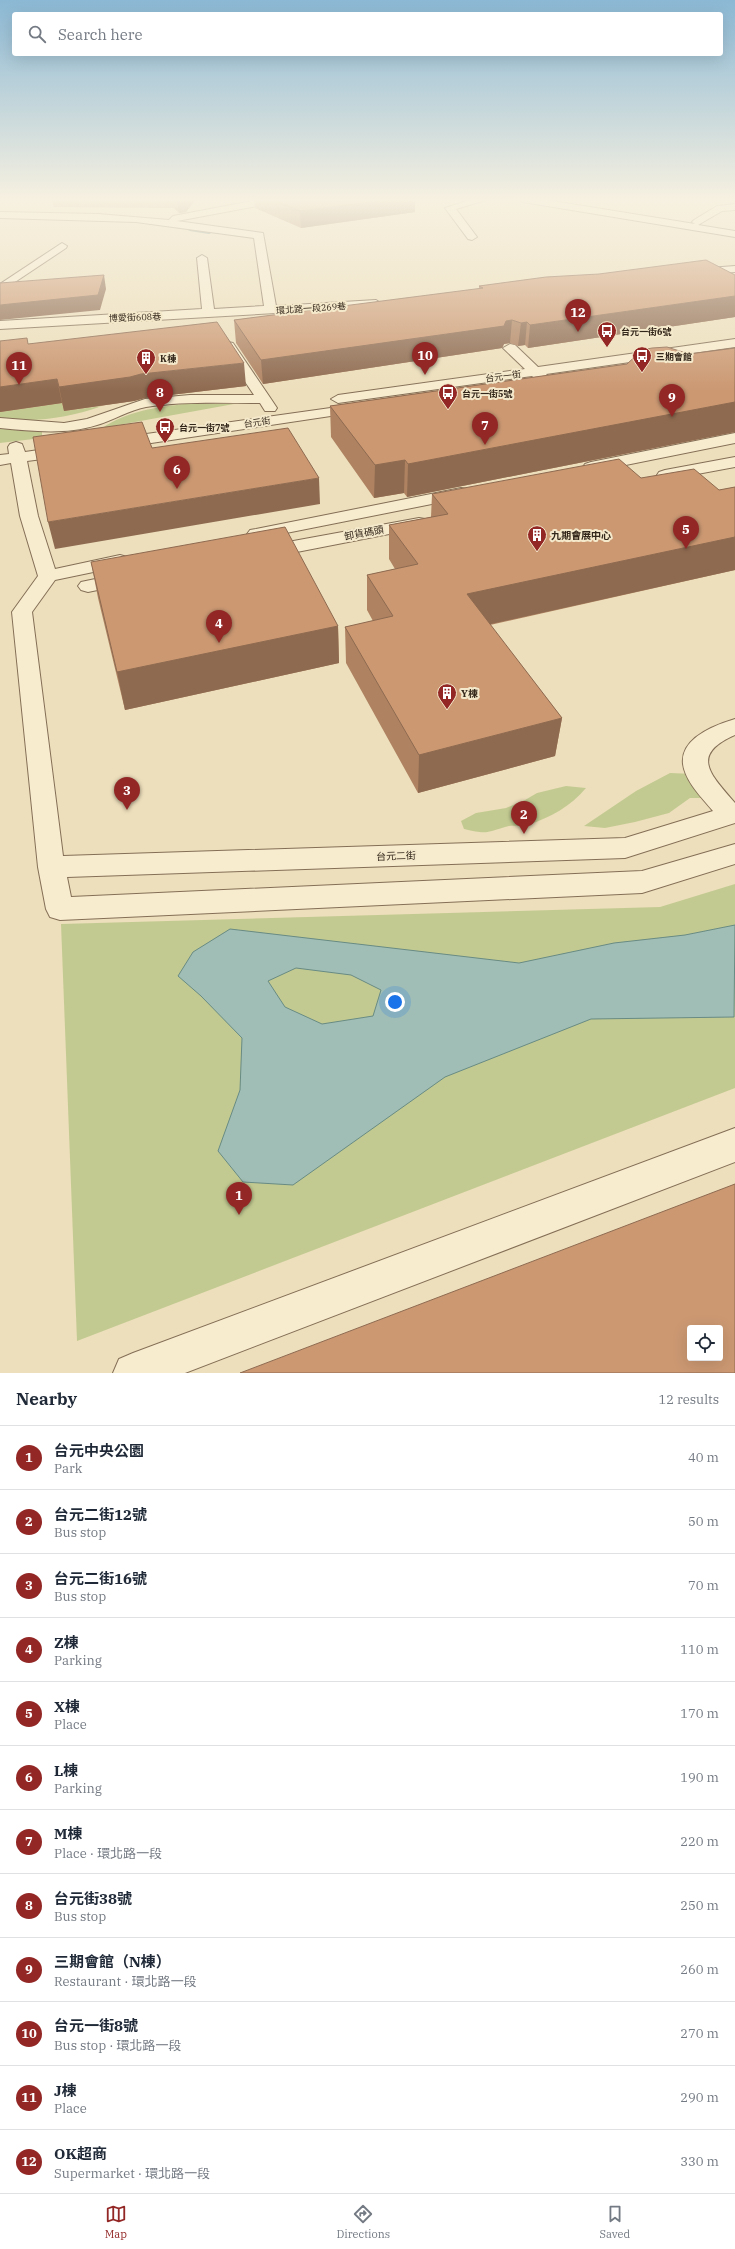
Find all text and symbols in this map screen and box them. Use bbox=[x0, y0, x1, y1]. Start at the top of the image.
search box bbox=[12, 12, 723, 56]
icon: search bbox=[26, 23, 48, 45]
text: Search here bbox=[58, 25, 143, 44]
pin: 12 bbox=[565, 299, 591, 332]
street label: 環北路一段269巷 bbox=[276, 300, 346, 316]
street label: 博愛街608巷 bbox=[109, 311, 161, 323]
bus stop icon: 台元一街6號 bbox=[596, 320, 618, 348]
place label: 台元一街6號 bbox=[621, 326, 671, 337]
pin: 10 bbox=[412, 342, 438, 375]
bus stop icon: 三期會館 bbox=[631, 345, 653, 373]
building icon: K棟 bbox=[135, 347, 157, 375]
place label: 三期會館 bbox=[656, 351, 692, 362]
pin: 11 bbox=[6, 352, 32, 385]
place label: K棟 bbox=[160, 353, 176, 364]
street label: 台元一街 bbox=[484, 368, 522, 384]
pin: 8 bbox=[147, 379, 173, 412]
bus stop icon: 台元一街5號 bbox=[437, 382, 459, 410]
pin: 9 bbox=[659, 384, 685, 417]
place label: 台元一街5號 bbox=[462, 388, 512, 399]
pin: 7 bbox=[472, 412, 498, 445]
street label: 台元街 bbox=[243, 414, 271, 430]
bus stop icon: 台元一街7號 bbox=[154, 416, 176, 444]
place label: 台元一街7號 bbox=[179, 422, 229, 433]
pin: 6 bbox=[164, 456, 190, 489]
pin: 5 bbox=[673, 516, 699, 549]
street label: 卸貨碼頭 bbox=[343, 523, 386, 543]
building icon: 九期會展中心 bbox=[526, 524, 548, 552]
place label: 九期會展中心 bbox=[551, 529, 611, 542]
pin: 4 bbox=[206, 610, 232, 643]
building icon: Y棟 bbox=[436, 682, 458, 710]
place label: Y棟 bbox=[461, 687, 478, 700]
pin: 3 bbox=[114, 777, 140, 810]
pin: 2 bbox=[511, 801, 537, 834]
street label: 台元二街 bbox=[376, 849, 416, 863]
your location bbox=[385, 992, 405, 1012]
pin: 1 bbox=[226, 1182, 252, 1215]
map controls bbox=[687, 1325, 723, 1361]
button: locate bbox=[687, 1325, 723, 1361]
text: Nearby bbox=[16, 1388, 77, 1410]
text: 12 results bbox=[658, 1391, 719, 1408]
text: 台元中央公園 bbox=[54, 1441, 144, 1460]
text: 1 bbox=[25, 1449, 33, 1466]
text: 40 m bbox=[688, 1449, 719, 1466]
text: Park bbox=[54, 1460, 82, 1477]
text: 台元二街12號 bbox=[54, 1505, 147, 1524]
text: 2 bbox=[25, 1513, 33, 1530]
text: 50 m bbox=[688, 1513, 719, 1530]
text: Bus stop bbox=[54, 1524, 106, 1541]
text: 台元二街16號 bbox=[54, 1569, 147, 1588]
text: 3 bbox=[25, 1577, 33, 1594]
text: 70 m bbox=[688, 1577, 719, 1594]
text: Bus stop bbox=[54, 1588, 106, 1605]
text: Z棟 bbox=[54, 1633, 79, 1652]
text: 4 bbox=[25, 1641, 33, 1658]
text: 110 m bbox=[680, 1641, 719, 1658]
text: Parking bbox=[54, 1652, 102, 1669]
text: X棟 bbox=[54, 1697, 80, 1716]
text: 5 bbox=[25, 1705, 33, 1722]
text: 170 m bbox=[680, 1705, 719, 1722]
text: Place bbox=[54, 1716, 87, 1733]
text: L棟 bbox=[54, 1761, 78, 1780]
text: 6 bbox=[25, 1769, 33, 1786]
text: 190 m bbox=[680, 1769, 719, 1786]
text: Parking bbox=[54, 1780, 102, 1797]
text: M棟 bbox=[54, 1824, 82, 1843]
text: 7 bbox=[25, 1833, 33, 1850]
text: 220 m bbox=[680, 1833, 719, 1850]
text: Place · 環北路一段 bbox=[54, 1845, 162, 1862]
text: 台元街38號 bbox=[54, 1889, 132, 1908]
text: 8 bbox=[25, 1897, 33, 1914]
text: 250 m bbox=[680, 1897, 719, 1914]
text: Bus stop bbox=[54, 1908, 106, 1925]
text: 三期會館（N棟） bbox=[54, 1952, 171, 1971]
text: 9 bbox=[25, 1961, 33, 1978]
text: 260 m bbox=[680, 1961, 719, 1978]
text: Restaurant · 環北路一段 bbox=[54, 1973, 196, 1990]
text: 台元一街8號 bbox=[54, 2016, 138, 2035]
text: 10 bbox=[21, 2025, 37, 2042]
text: 270 m bbox=[680, 2025, 719, 2042]
text: Bus stop · 環北路一段 bbox=[54, 2037, 181, 2054]
text: J棟 bbox=[54, 2081, 77, 2100]
text: 11 bbox=[21, 2089, 37, 2106]
text: 290 m bbox=[680, 2089, 719, 2106]
text: Place bbox=[54, 2100, 87, 2117]
text: OK超商 bbox=[54, 2144, 107, 2163]
text: 12 bbox=[21, 2153, 37, 2170]
text: 330 m bbox=[680, 2153, 719, 2170]
text: Supermarket · 環北路一段 bbox=[54, 2165, 210, 2182]
tab: Map bbox=[105, 2203, 127, 2241]
tab: Directions bbox=[336, 2203, 390, 2241]
tab: Saved bbox=[599, 2203, 630, 2241]

